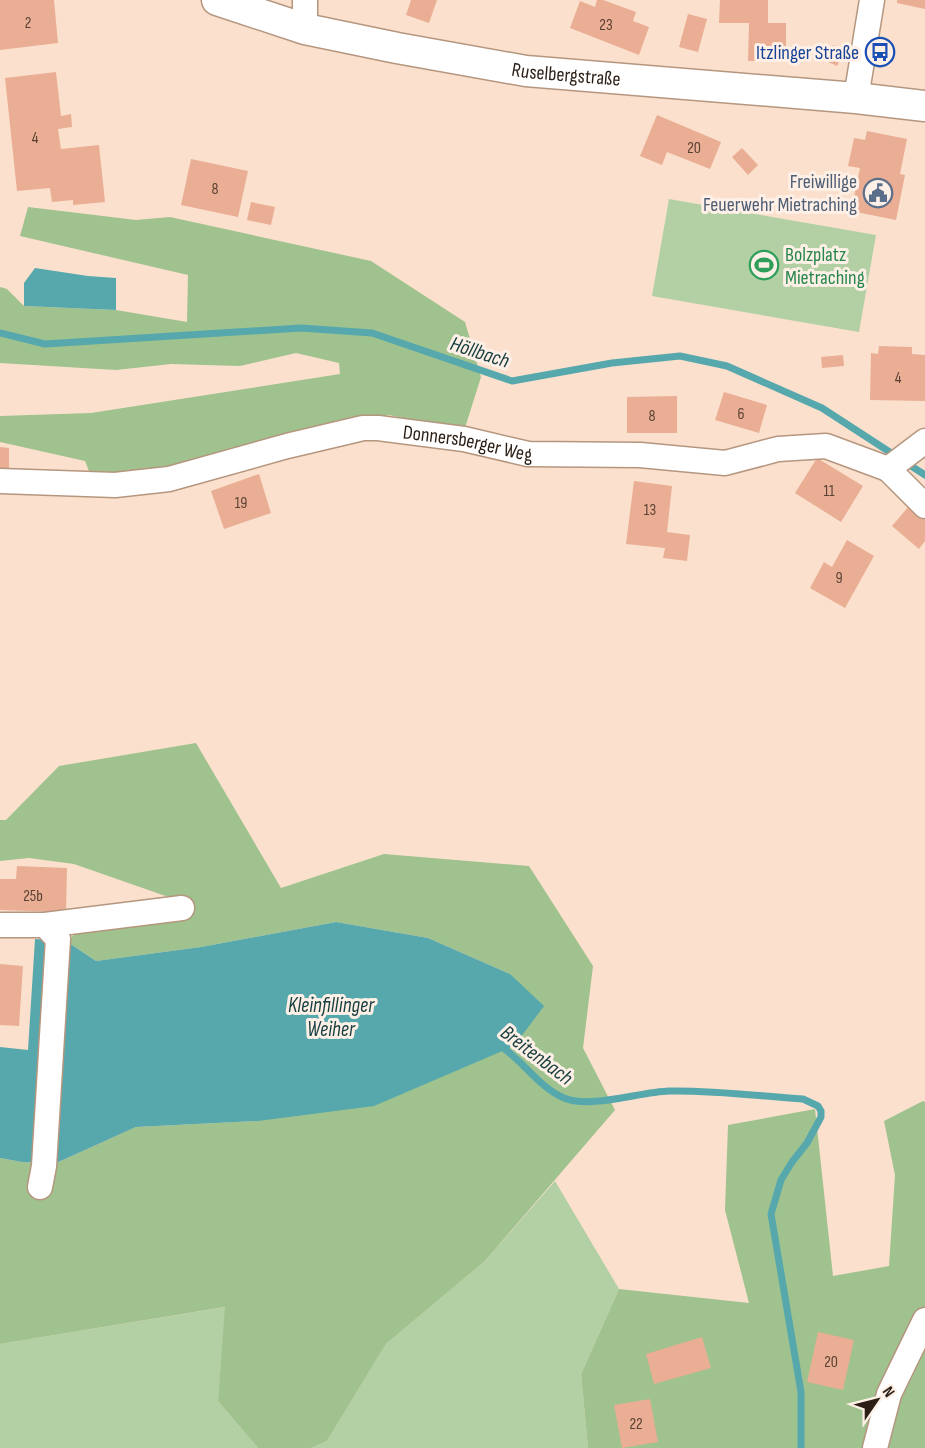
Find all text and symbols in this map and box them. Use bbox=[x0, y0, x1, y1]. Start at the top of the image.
house number: 2 bbox=[25, 14, 31, 33]
house number: 23 bbox=[599, 16, 613, 35]
bus stop icon: Itzlinger Straße bbox=[864, 36, 896, 68]
place label: Itzlinger Straße bbox=[756, 41, 859, 65]
street label: Ruselbergstraße bbox=[510, 58, 621, 92]
house number: 4 bbox=[32, 129, 39, 148]
house number: 20 bbox=[687, 139, 701, 158]
place label: Freiwillige Feuerwehr Mietraching bbox=[703, 170, 857, 217]
public building icon: Freiwillige Feuerwehr Mietraching bbox=[862, 177, 894, 209]
house number: 8 bbox=[211, 180, 219, 199]
place label: Bolzplatz Mietraching bbox=[785, 243, 865, 290]
sports icon: Bolzplatz Mietraching bbox=[748, 249, 780, 281]
water label: Höllbach bbox=[447, 331, 513, 374]
house number: 4 bbox=[895, 369, 902, 388]
house number: 6 bbox=[737, 405, 745, 424]
house number: 8 bbox=[648, 407, 656, 426]
street label: Donnersberger Weg bbox=[402, 420, 532, 467]
house number: 11 bbox=[823, 482, 835, 501]
house number: 19 bbox=[235, 494, 247, 513]
house number: 13 bbox=[644, 501, 656, 520]
house number: 9 bbox=[835, 569, 843, 588]
house number: 25b bbox=[23, 887, 43, 906]
water label: Kleinfillinger Weiher bbox=[288, 993, 375, 1042]
water label: Breitenbach bbox=[496, 1020, 578, 1091]
house number: 20 bbox=[824, 1353, 838, 1372]
north arrow bbox=[847, 1370, 907, 1430]
text: N bbox=[878, 1383, 898, 1401]
house number: 22 bbox=[629, 1415, 643, 1434]

